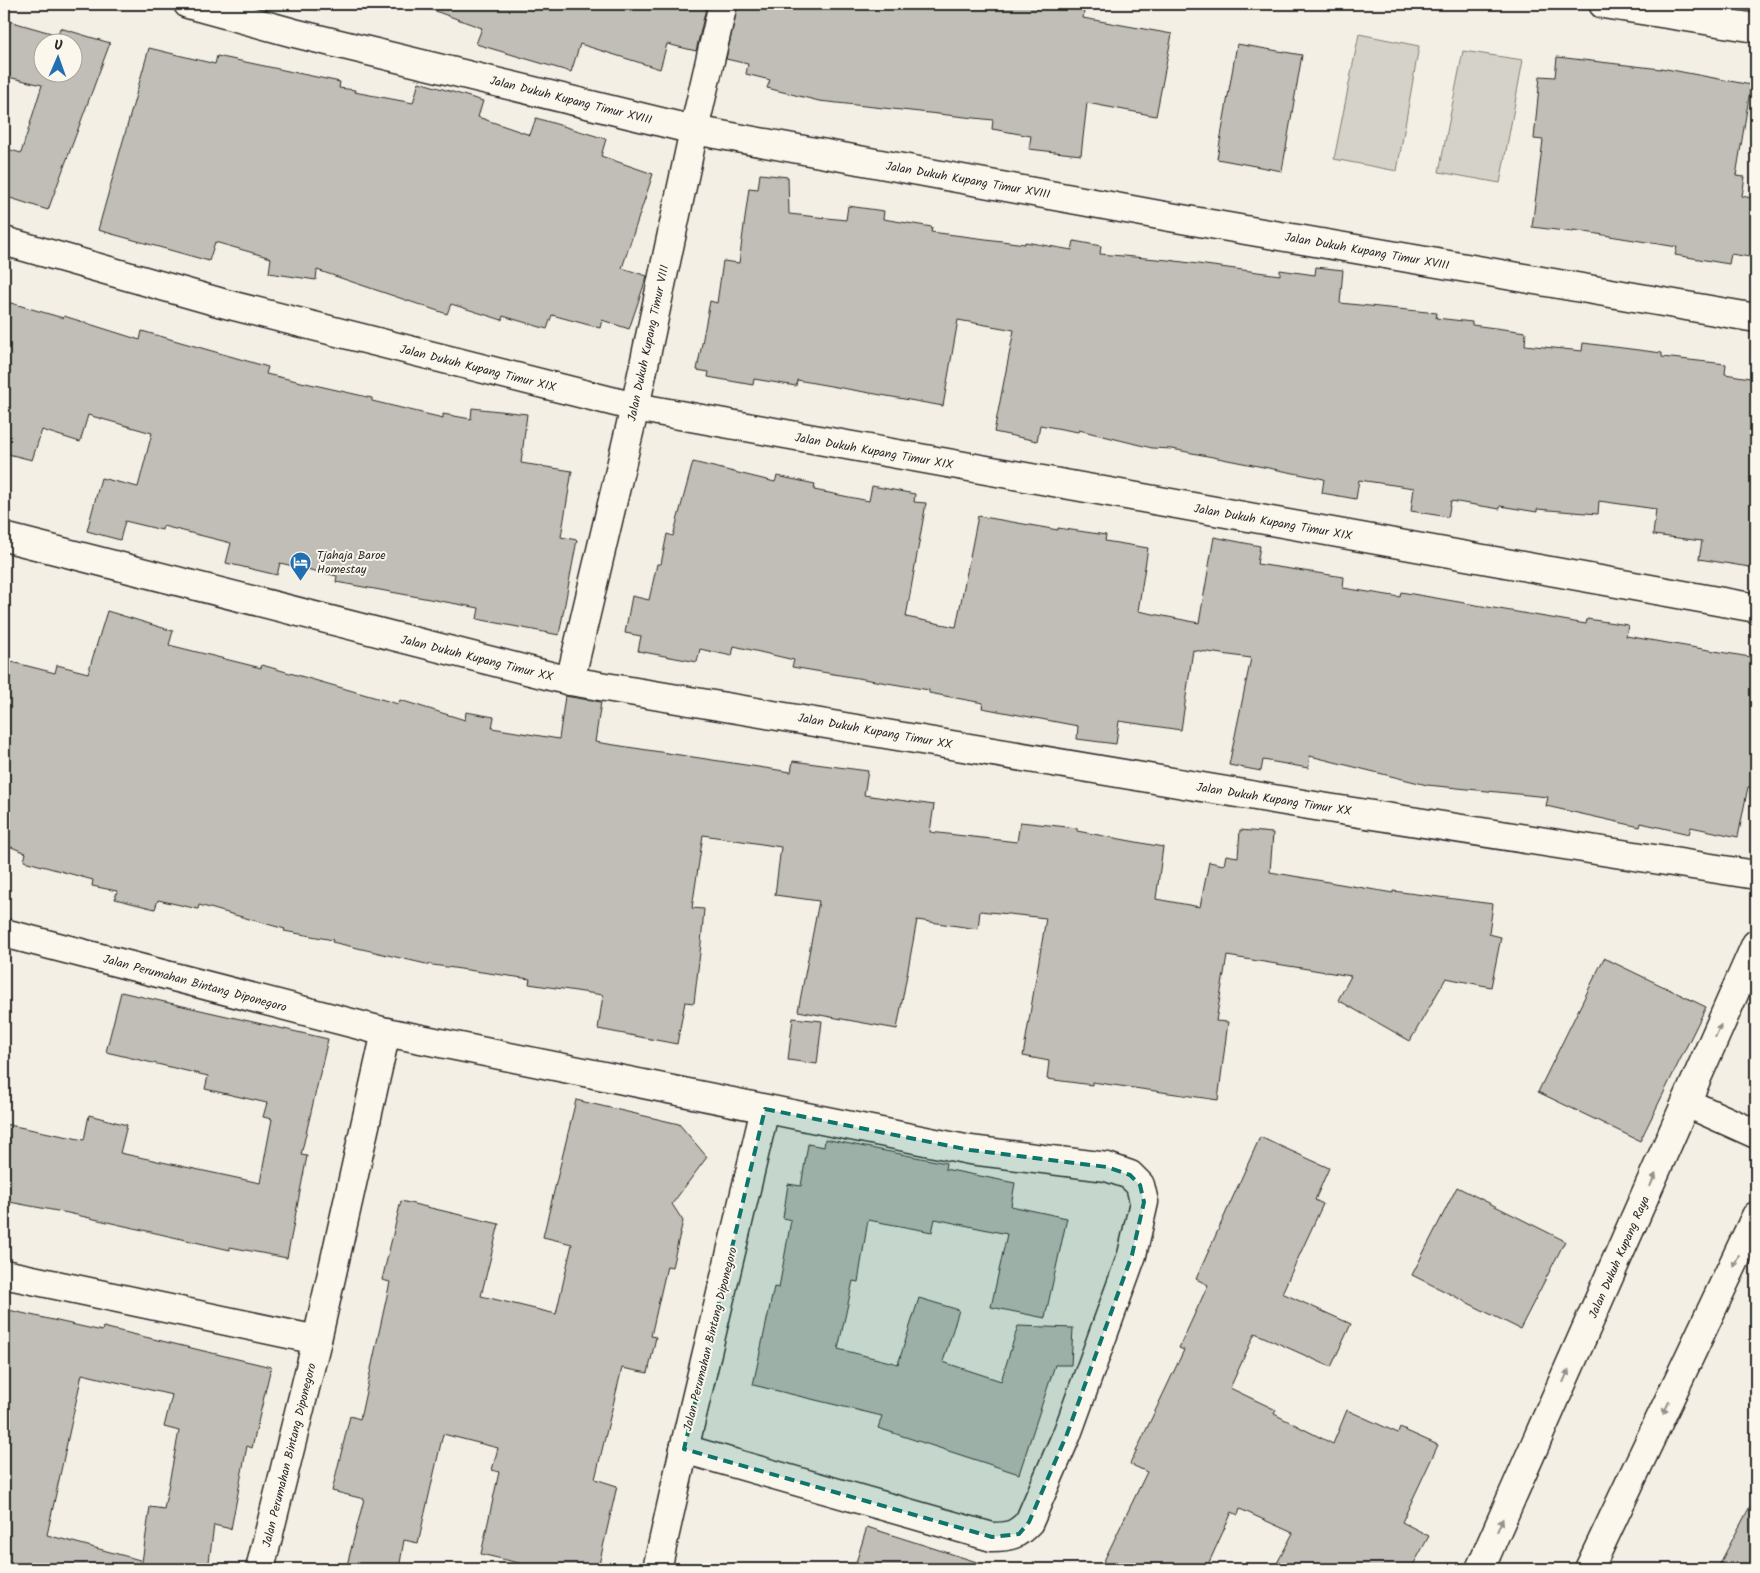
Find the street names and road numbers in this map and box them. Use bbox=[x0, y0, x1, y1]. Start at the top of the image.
street label: Jalan Dukuh Kupang Timur XVIII bbox=[488, 71, 654, 130]
street label: Jalan Dukuh Kupang Timur XVIII bbox=[884, 157, 1052, 204]
street label: Jalan Dukuh Kupang Timur XVIII bbox=[1283, 228, 1451, 275]
street label: Jalan Dukuh Kupang Timur VIII bbox=[623, 263, 674, 423]
street label: Jalan Dukuh Kupang Timur XIX bbox=[398, 340, 558, 397]
street label: Jalan Dukuh Kupang Timur XIX bbox=[793, 428, 955, 475]
street label: Jalan Dukuh Kupang Timur XIX bbox=[1192, 499, 1354, 546]
street label: Jalan Dukuh Kupang Timur XX bbox=[399, 630, 556, 687]
street label: Jalan Dukuh Kupang Timur XX bbox=[796, 709, 954, 755]
street label: Jalan Dukuh Kupang Timur XX bbox=[1195, 778, 1353, 821]
street label: Jalan Perumahan Bintang Diponegoro bbox=[101, 950, 289, 1017]
street label: Jalan Dukuh Kupang Raya bbox=[1584, 1193, 1655, 1321]
street label: Jalan Perumahan Bintang Diponegoro bbox=[678, 1245, 743, 1433]
street label: Jalan Perumahan Bintang Diponegoro bbox=[257, 1361, 322, 1549]

